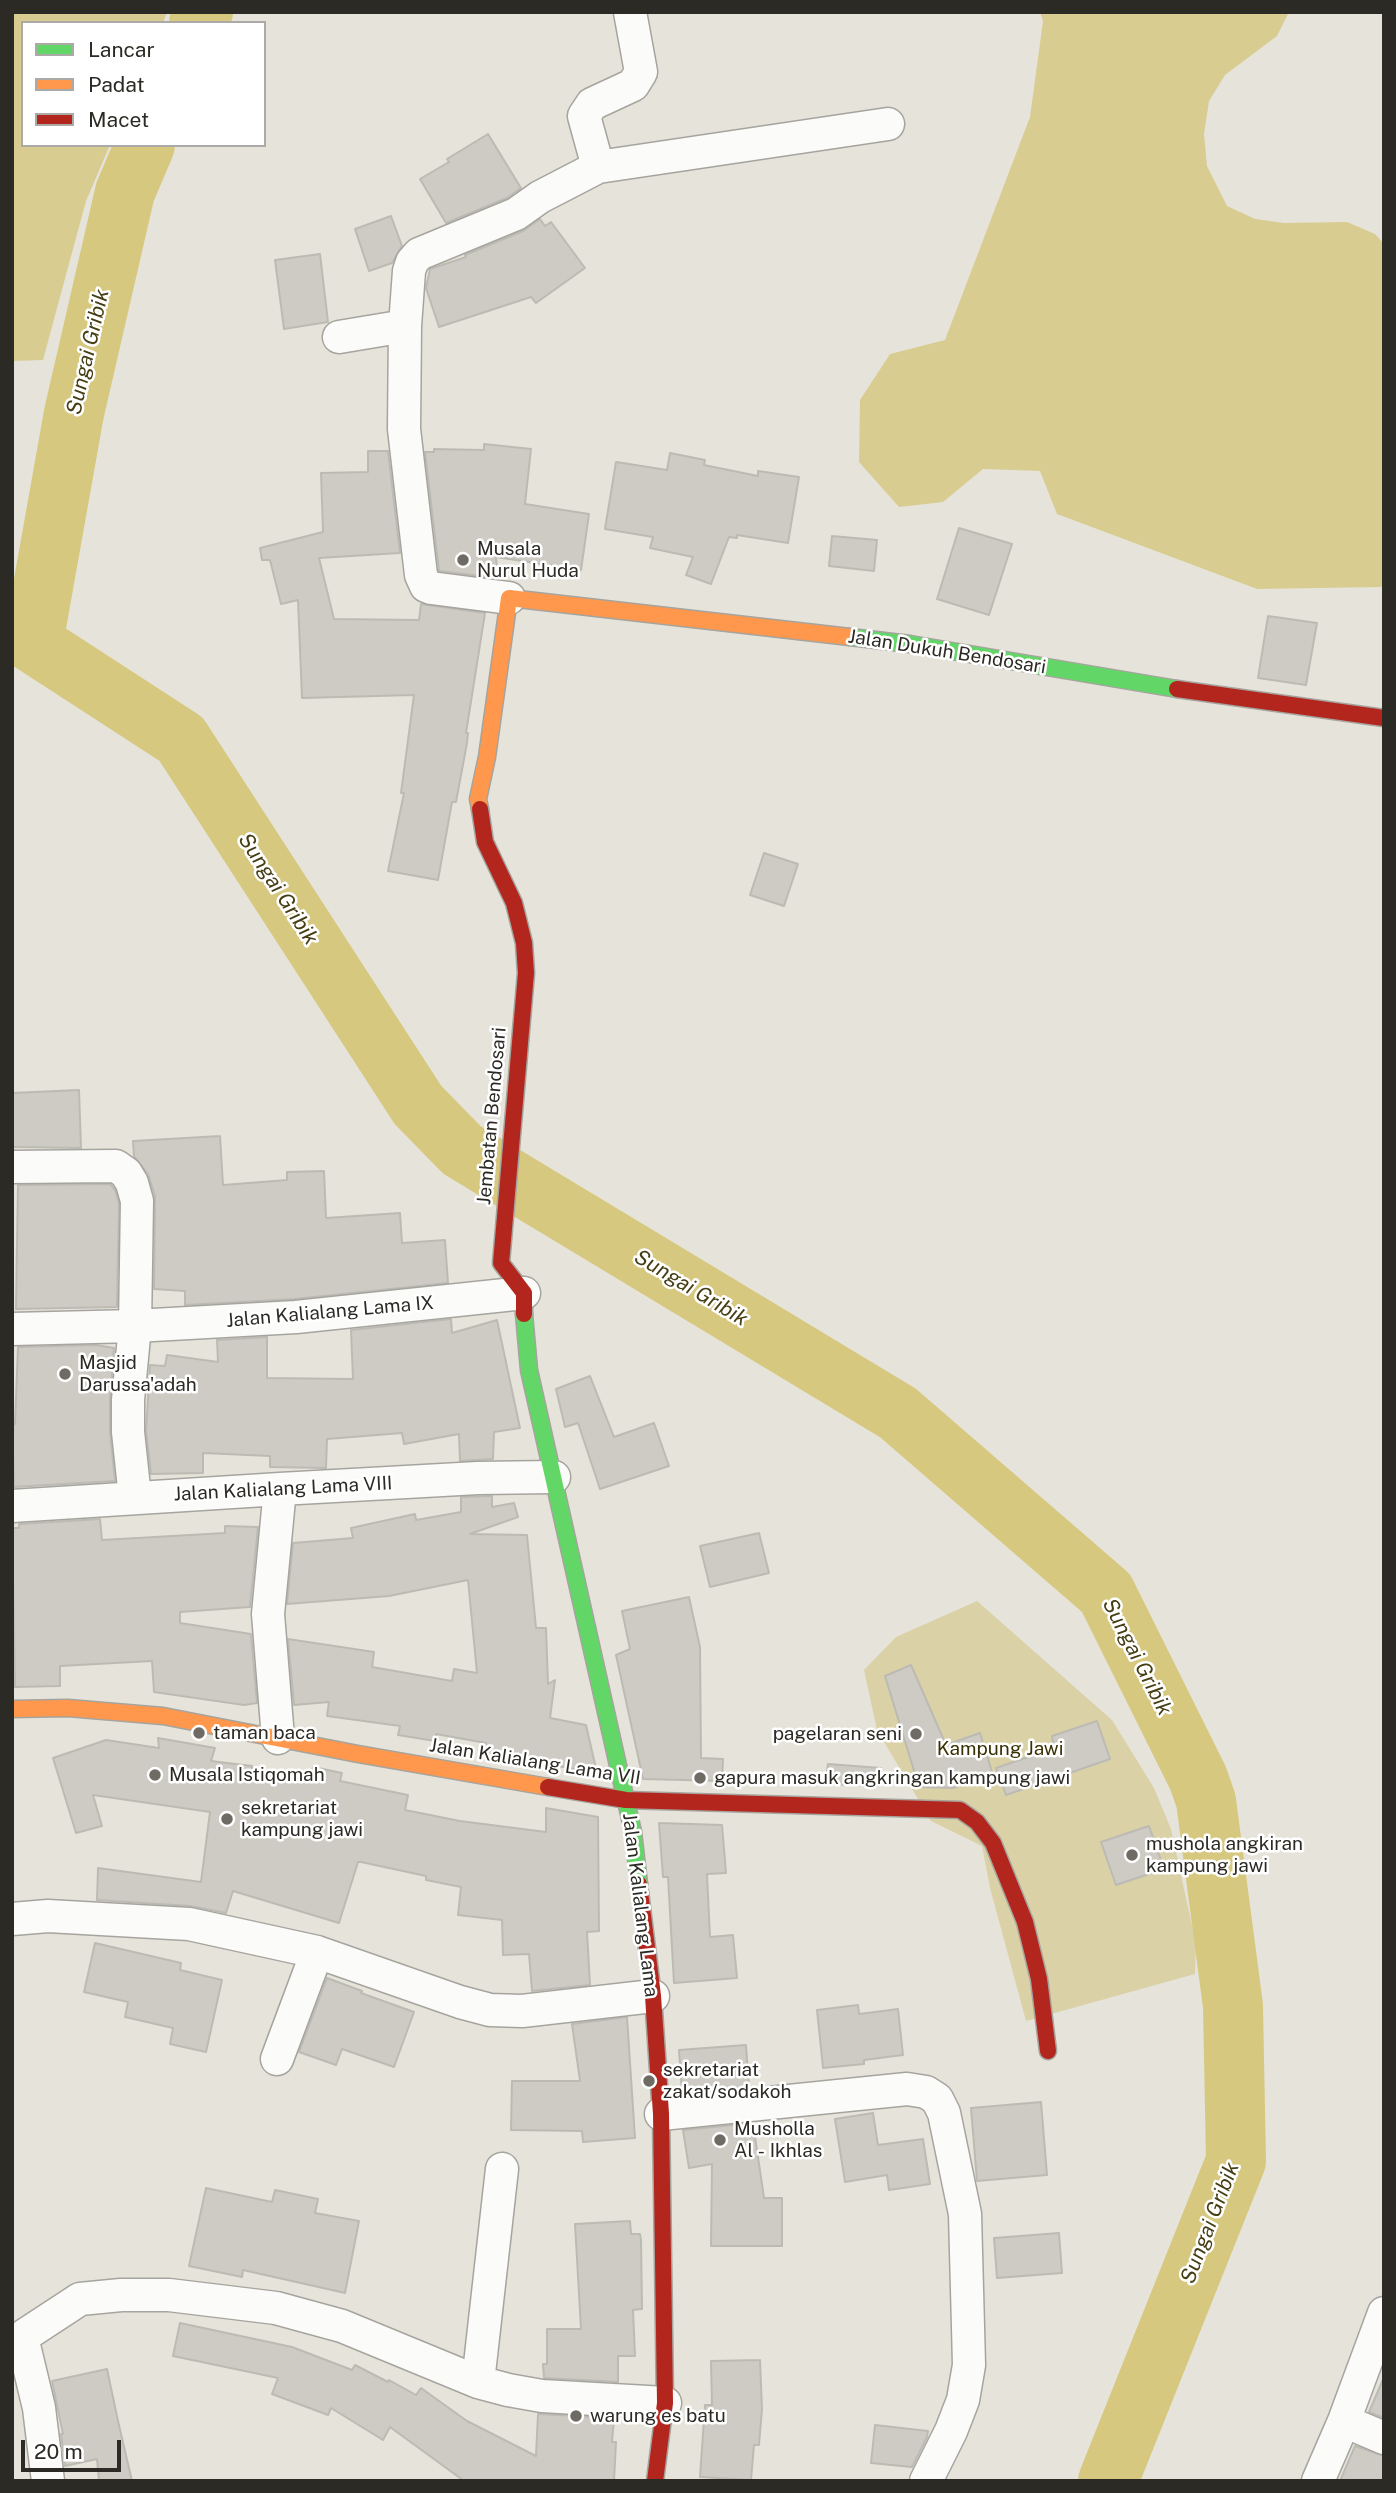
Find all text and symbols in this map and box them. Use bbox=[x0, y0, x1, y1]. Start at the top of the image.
legend bbox=[21, 21, 266, 147]
text: Lancar bbox=[88, 37, 155, 62]
text: Padat bbox=[88, 72, 145, 97]
text: Macet bbox=[88, 107, 149, 132]
water label: Sungai Gribik bbox=[61, 287, 115, 417]
place label: Musala Nurul Huda bbox=[477, 538, 579, 582]
marker: Musala Nurul Huda bbox=[455, 552, 471, 568]
street label: Jalan Dukuh Bendosari bbox=[846, 625, 1048, 679]
water label: Sungai Gribik bbox=[233, 829, 323, 949]
street label: Jembatan Bendosari bbox=[473, 1026, 511, 1206]
water label: Sungai Gribik bbox=[630, 1244, 752, 1332]
street label: Jalan Kalialang Lama IX bbox=[225, 1292, 435, 1332]
place label: Masjid Darussa'adah bbox=[79, 1352, 197, 1396]
marker: Masjid Darussa'adah bbox=[57, 1366, 73, 1382]
street label: Jalan Kalialang Lama VIII bbox=[173, 1472, 393, 1506]
water label: Sungai Gribik bbox=[1097, 1594, 1177, 1720]
place label: taman baca bbox=[213, 1722, 316, 1744]
place label: pagelaran seni bbox=[773, 1723, 902, 1745]
marker: taman baca bbox=[191, 1725, 207, 1741]
marker: pagelaran seni bbox=[908, 1726, 924, 1742]
street label: Jalan Kalialang Lama VII bbox=[428, 1734, 642, 1790]
park label: Kampung Jawi bbox=[937, 1738, 1063, 1760]
place label: Musala Istiqomah bbox=[169, 1764, 325, 1786]
marker: Musala Istiqomah bbox=[147, 1767, 163, 1783]
place label: gapura masuk angkringan kampung jawi bbox=[714, 1767, 1070, 1789]
marker: gapura masuk angkringan kampung jawi bbox=[692, 1770, 708, 1786]
place label: sekretariat kampung jawi bbox=[241, 1797, 363, 1841]
marker: sekretariat kampung jawi bbox=[219, 1811, 235, 1827]
street label: Jalan Kalialang Lama bbox=[617, 1812, 663, 1998]
place label: mushola angkiran kampung jawi bbox=[1146, 1833, 1303, 1877]
marker: mushola angkiran kampung jawi bbox=[1124, 1847, 1140, 1863]
place label: sekretariat zakat/sodakoh bbox=[663, 2059, 791, 2103]
marker: sekretariat zakat/sodakoh bbox=[641, 2073, 657, 2089]
place label: Musholla Al - Ikhlas bbox=[734, 2118, 822, 2162]
marker: Musholla Al - Ikhlas bbox=[712, 2132, 728, 2148]
water label: Sungai Gribik bbox=[1175, 2159, 1245, 2287]
place label: warung es batu bbox=[590, 2405, 726, 2427]
marker: warung es batu bbox=[568, 2408, 584, 2424]
scale bar bbox=[24, 2426, 124, 2470]
text: 20 m bbox=[34, 2439, 83, 2464]

